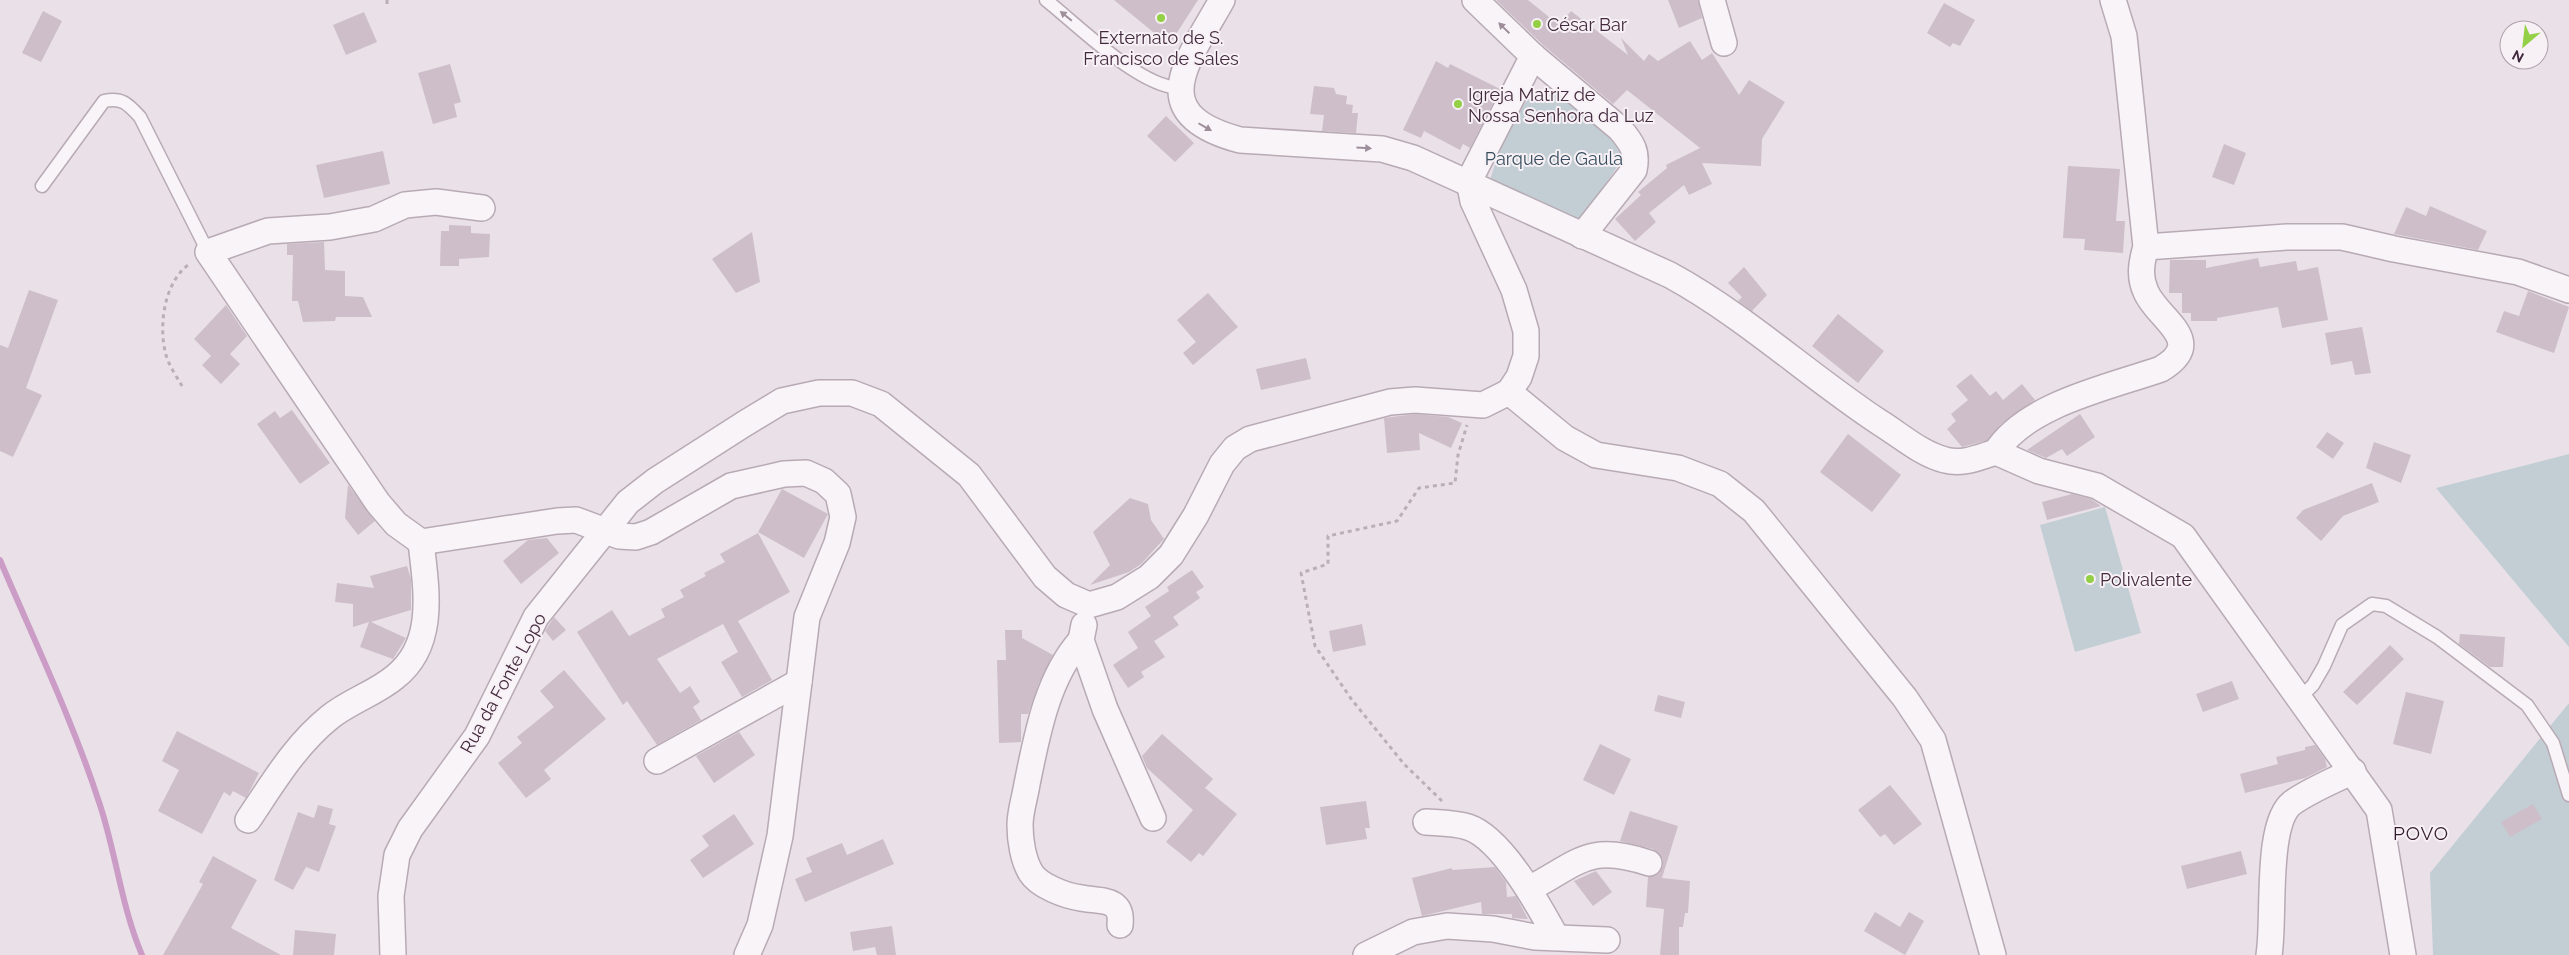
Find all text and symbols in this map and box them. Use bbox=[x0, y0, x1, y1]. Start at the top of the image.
one-way arrow bbox=[1060, 11, 1073, 22]
marker: Externato de S. Francisco de Sales bbox=[1155, 12, 1167, 24]
place label: César Bar bbox=[1547, 14, 1628, 35]
marker: César Bar bbox=[1531, 18, 1543, 30]
north arrow bbox=[2499, 20, 2549, 70]
one-way arrow bbox=[1498, 22, 1510, 34]
place label: Externato de S. Francisco de Sales bbox=[1083, 27, 1239, 69]
text: N bbox=[2509, 47, 2526, 66]
place label: Igreja Matriz de Nossa Senhora da Luz bbox=[1468, 84, 1654, 126]
marker: Igreja Matriz de Nossa Senhora da Luz bbox=[1452, 98, 1464, 110]
one-way arrow bbox=[1198, 122, 1211, 131]
one-way arrow bbox=[1356, 145, 1372, 153]
park label: Parque de Gaula bbox=[1485, 148, 1623, 169]
place label: Polivalente bbox=[2100, 569, 2192, 590]
marker: Polivalente bbox=[2084, 573, 2096, 585]
street label: Rua da Fonte Lopo bbox=[456, 609, 550, 757]
district label: POVO bbox=[2393, 822, 2449, 844]

